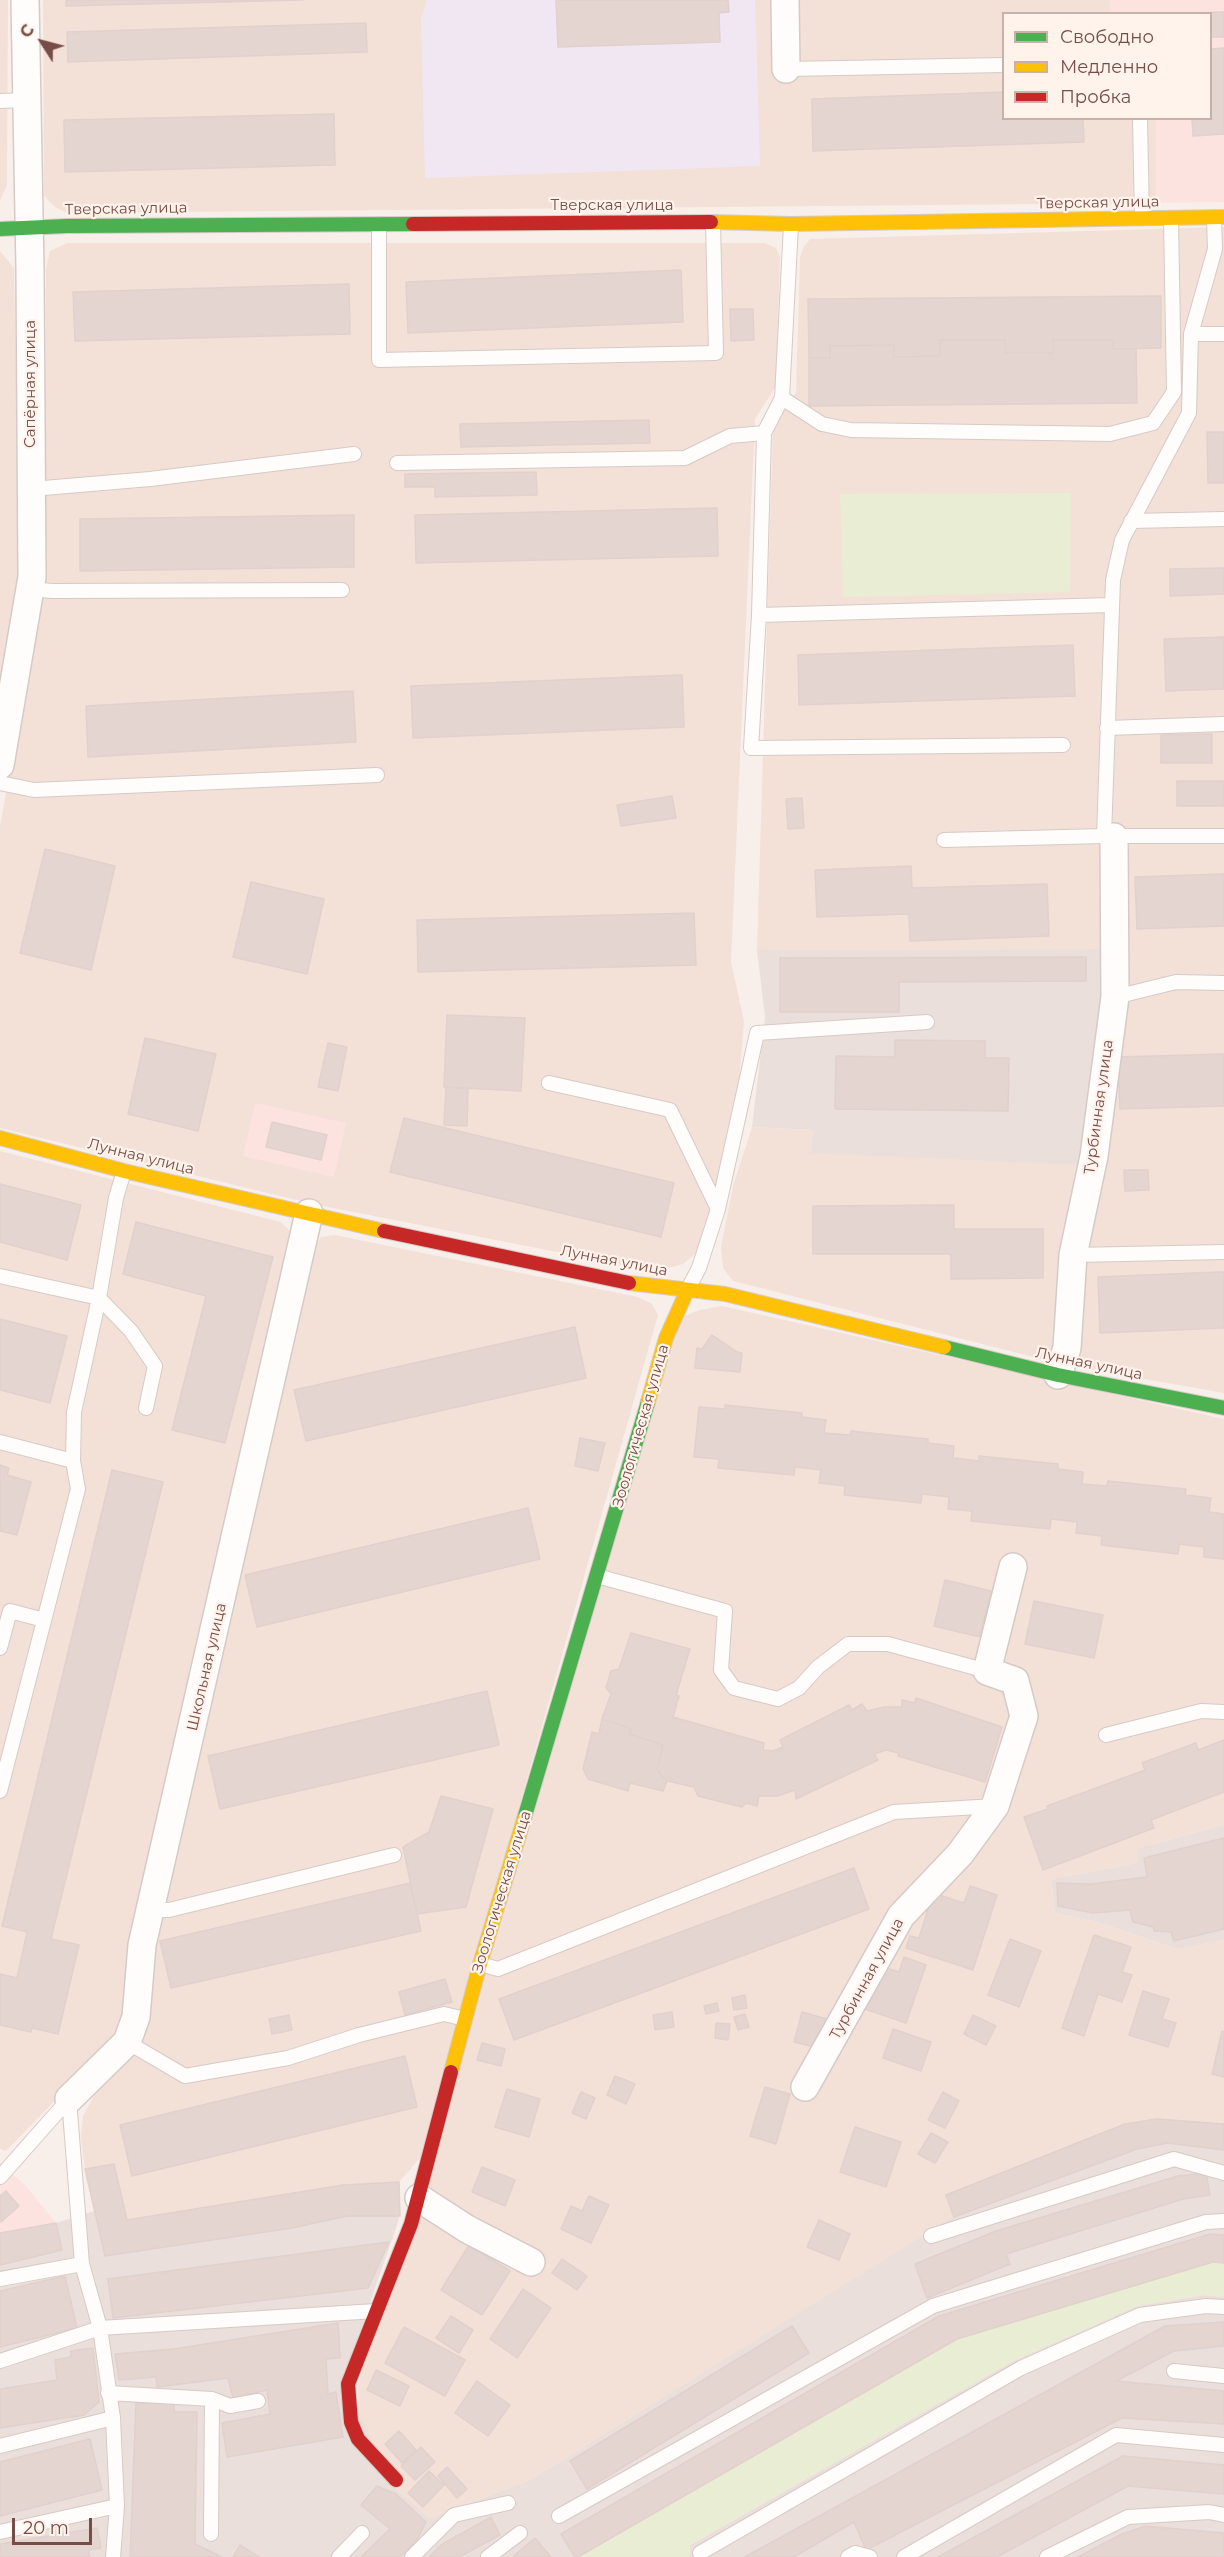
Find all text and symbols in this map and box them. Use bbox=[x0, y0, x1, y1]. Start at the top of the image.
north arrow bbox=[12, 12, 72, 72]
legend bbox=[1002, 12, 1212, 120]
text: С bbox=[16, 21, 38, 41]
text: Свободно bbox=[1060, 26, 1154, 48]
text: Медленно bbox=[1060, 56, 1158, 78]
text: Пробка bbox=[1060, 86, 1131, 108]
street label: Тверская улица bbox=[1036, 193, 1160, 213]
street label: Тверская улица bbox=[551, 197, 673, 215]
street label: Тверская улица bbox=[64, 199, 188, 219]
street label: Сапёрная улица bbox=[22, 320, 40, 448]
street label: Турбинная улица bbox=[1081, 1038, 1117, 1176]
street label: Лунная улица bbox=[86, 1135, 196, 1179]
street label: Лунная улица bbox=[559, 1242, 669, 1280]
street label: Зоологическая улица bbox=[609, 1342, 673, 1510]
street label: Лунная улица bbox=[1034, 1344, 1144, 1384]
street label: Школьная улица bbox=[183, 1601, 231, 1733]
street label: Зоологическая улица bbox=[469, 1809, 535, 1975]
street label: Турбинная улица bbox=[826, 1915, 908, 2043]
scale bar bbox=[15, 2506, 94, 2544]
text: 20 m bbox=[23, 2517, 69, 2539]

